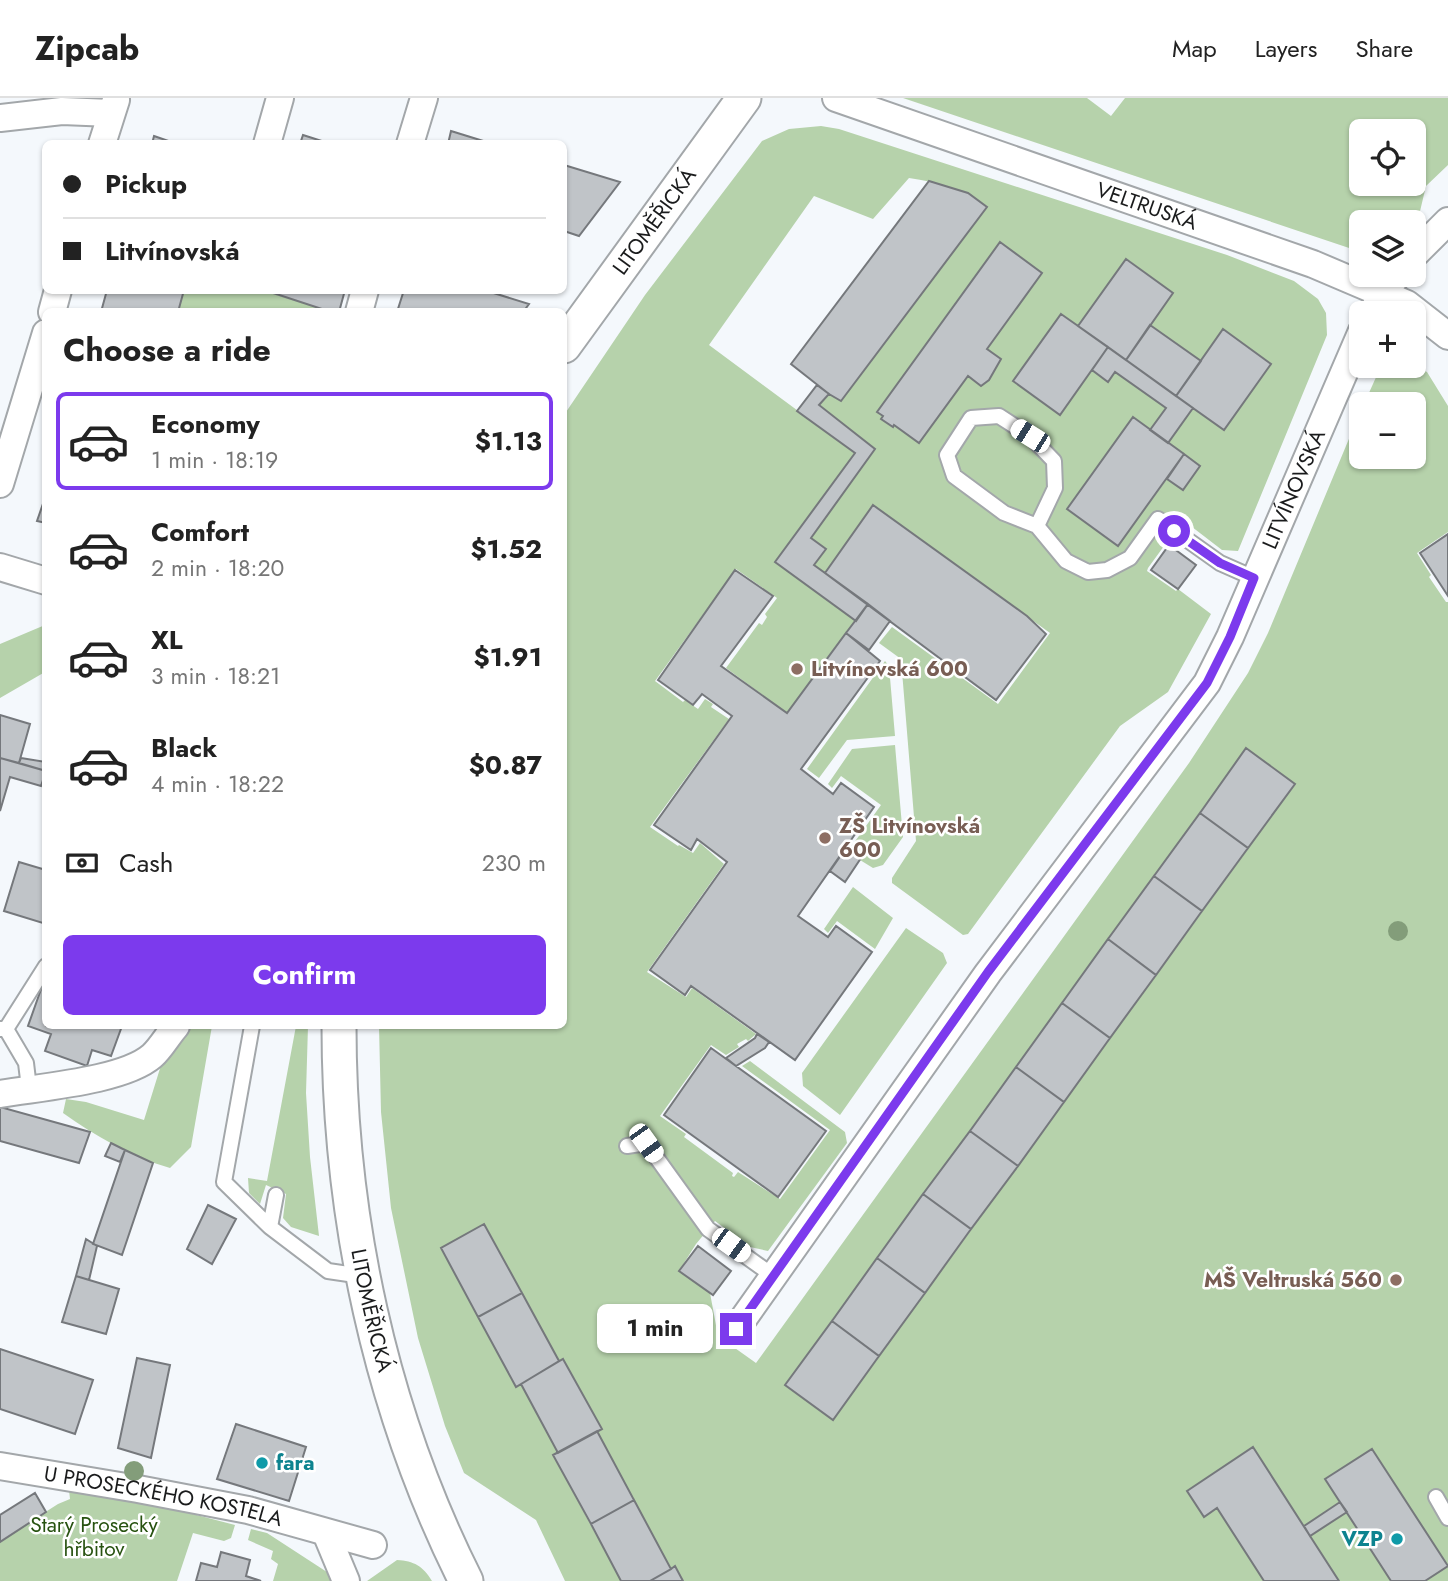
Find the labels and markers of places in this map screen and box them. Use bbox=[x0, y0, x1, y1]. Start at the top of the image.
place label: Litvínovská 600 bbox=[811, 654, 968, 684]
marker: Litvínovská 600 bbox=[789, 661, 805, 677]
place label: ZŠ Litvínovská 600 bbox=[839, 811, 980, 865]
marker: ZŠ Litvínovská 600 bbox=[817, 830, 833, 846]
place label: MŠ Veltruská 560 bbox=[1204, 1265, 1382, 1295]
marker: MŠ Veltruská 560 bbox=[1388, 1272, 1404, 1288]
place label: fara bbox=[276, 1448, 315, 1478]
marker: fara bbox=[254, 1455, 270, 1471]
place label: VZP bbox=[1340, 1524, 1383, 1554]
marker: VZP bbox=[1389, 1531, 1405, 1547]

